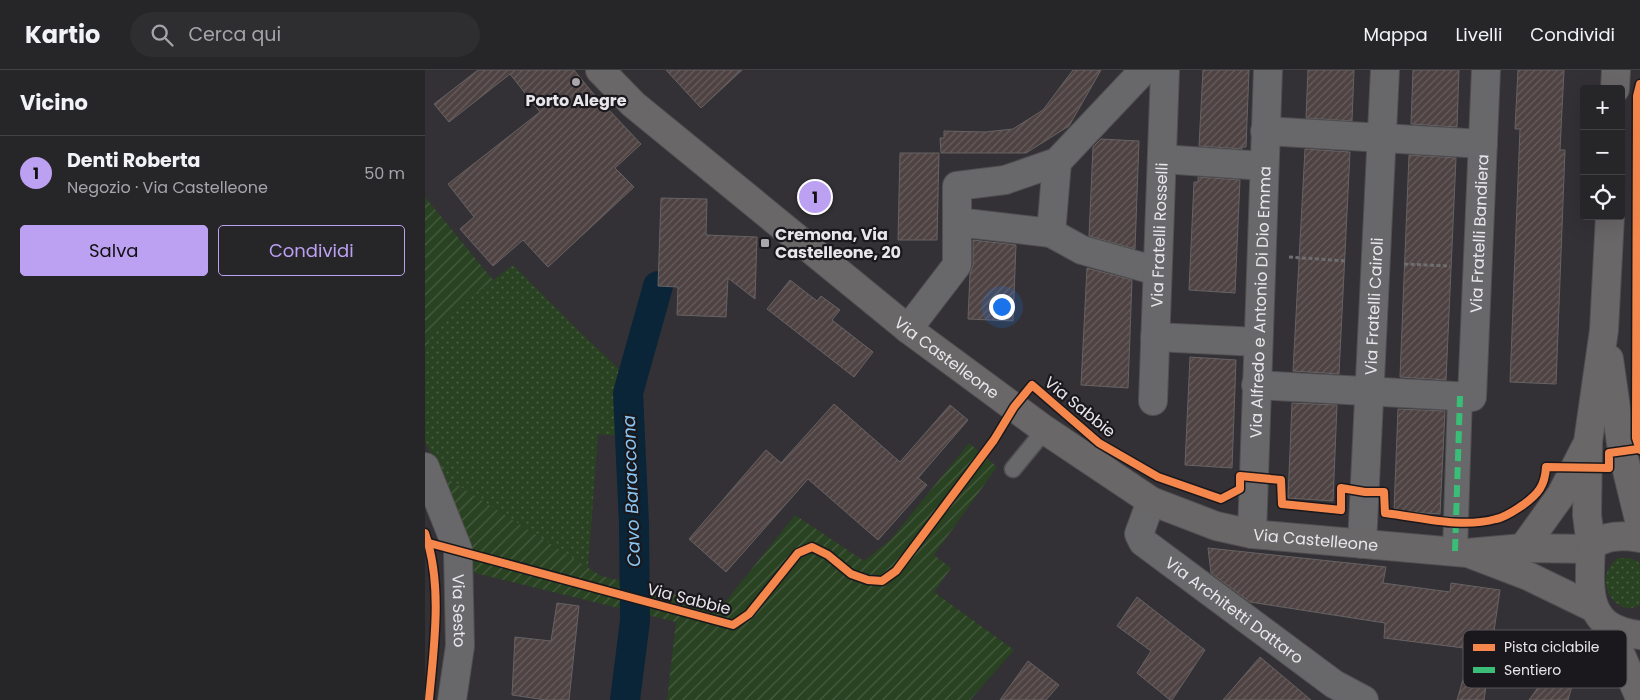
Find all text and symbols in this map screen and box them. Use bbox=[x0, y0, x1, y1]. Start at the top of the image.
search box bbox=[130, 12, 480, 57]
text: Kartio bbox=[25, 18, 100, 51]
icon: search bbox=[148, 21, 176, 49]
text: Cerca qui bbox=[188, 21, 281, 48]
text: Mappa bbox=[1363, 22, 1428, 47]
text: Livelli bbox=[1456, 22, 1502, 47]
text: Condividi bbox=[1530, 22, 1615, 47]
marker: Porto Alegre bbox=[570, 76, 582, 88]
map controls bbox=[1580, 85, 1625, 220]
button: + bbox=[1580, 85, 1625, 130]
text: Vicino bbox=[20, 88, 88, 117]
place label: Porto Alegre bbox=[525, 89, 627, 112]
button: − bbox=[1580, 130, 1625, 175]
text: Denti Roberta bbox=[67, 147, 201, 174]
street label: Via Fratelli Bandiera bbox=[1464, 154, 1494, 313]
text: 1 bbox=[33, 162, 39, 185]
text: 50 m bbox=[364, 162, 405, 185]
street label: Via Fratelli Rosselli bbox=[1145, 162, 1173, 308]
street label: Via Alfredo e Antonio Di Dio Emma bbox=[1244, 166, 1276, 439]
button: locate bbox=[1580, 175, 1625, 220]
text: Negozio · Via Castelleone bbox=[67, 176, 268, 199]
pin: 1 bbox=[799, 178, 831, 216]
place label: Cremona, Via Castelleone, 20 bbox=[775, 223, 901, 264]
button: Salva bbox=[20, 225, 208, 276]
button: Condividi bbox=[218, 225, 405, 276]
marker: Cremona, Via Castelleone, 20 bbox=[759, 237, 771, 249]
street label: Via Fratelli Cairoli bbox=[1359, 237, 1388, 376]
your location bbox=[989, 294, 1015, 320]
street label: Via Castelleone bbox=[890, 311, 1004, 404]
street label: Via Sabbie bbox=[1040, 371, 1121, 443]
water label: Cavo Baraccona bbox=[616, 415, 646, 567]
street label: Via Castelleone bbox=[1252, 523, 1379, 557]
street label: Via Architetti Dattaro bbox=[1161, 551, 1308, 669]
street label: Via Sesto bbox=[447, 574, 472, 648]
street label: Via Sabbie bbox=[645, 577, 733, 621]
legend bbox=[1463, 630, 1627, 688]
text: Pista ciclabile bbox=[1504, 637, 1600, 657]
text: Sentiero bbox=[1504, 660, 1561, 680]

